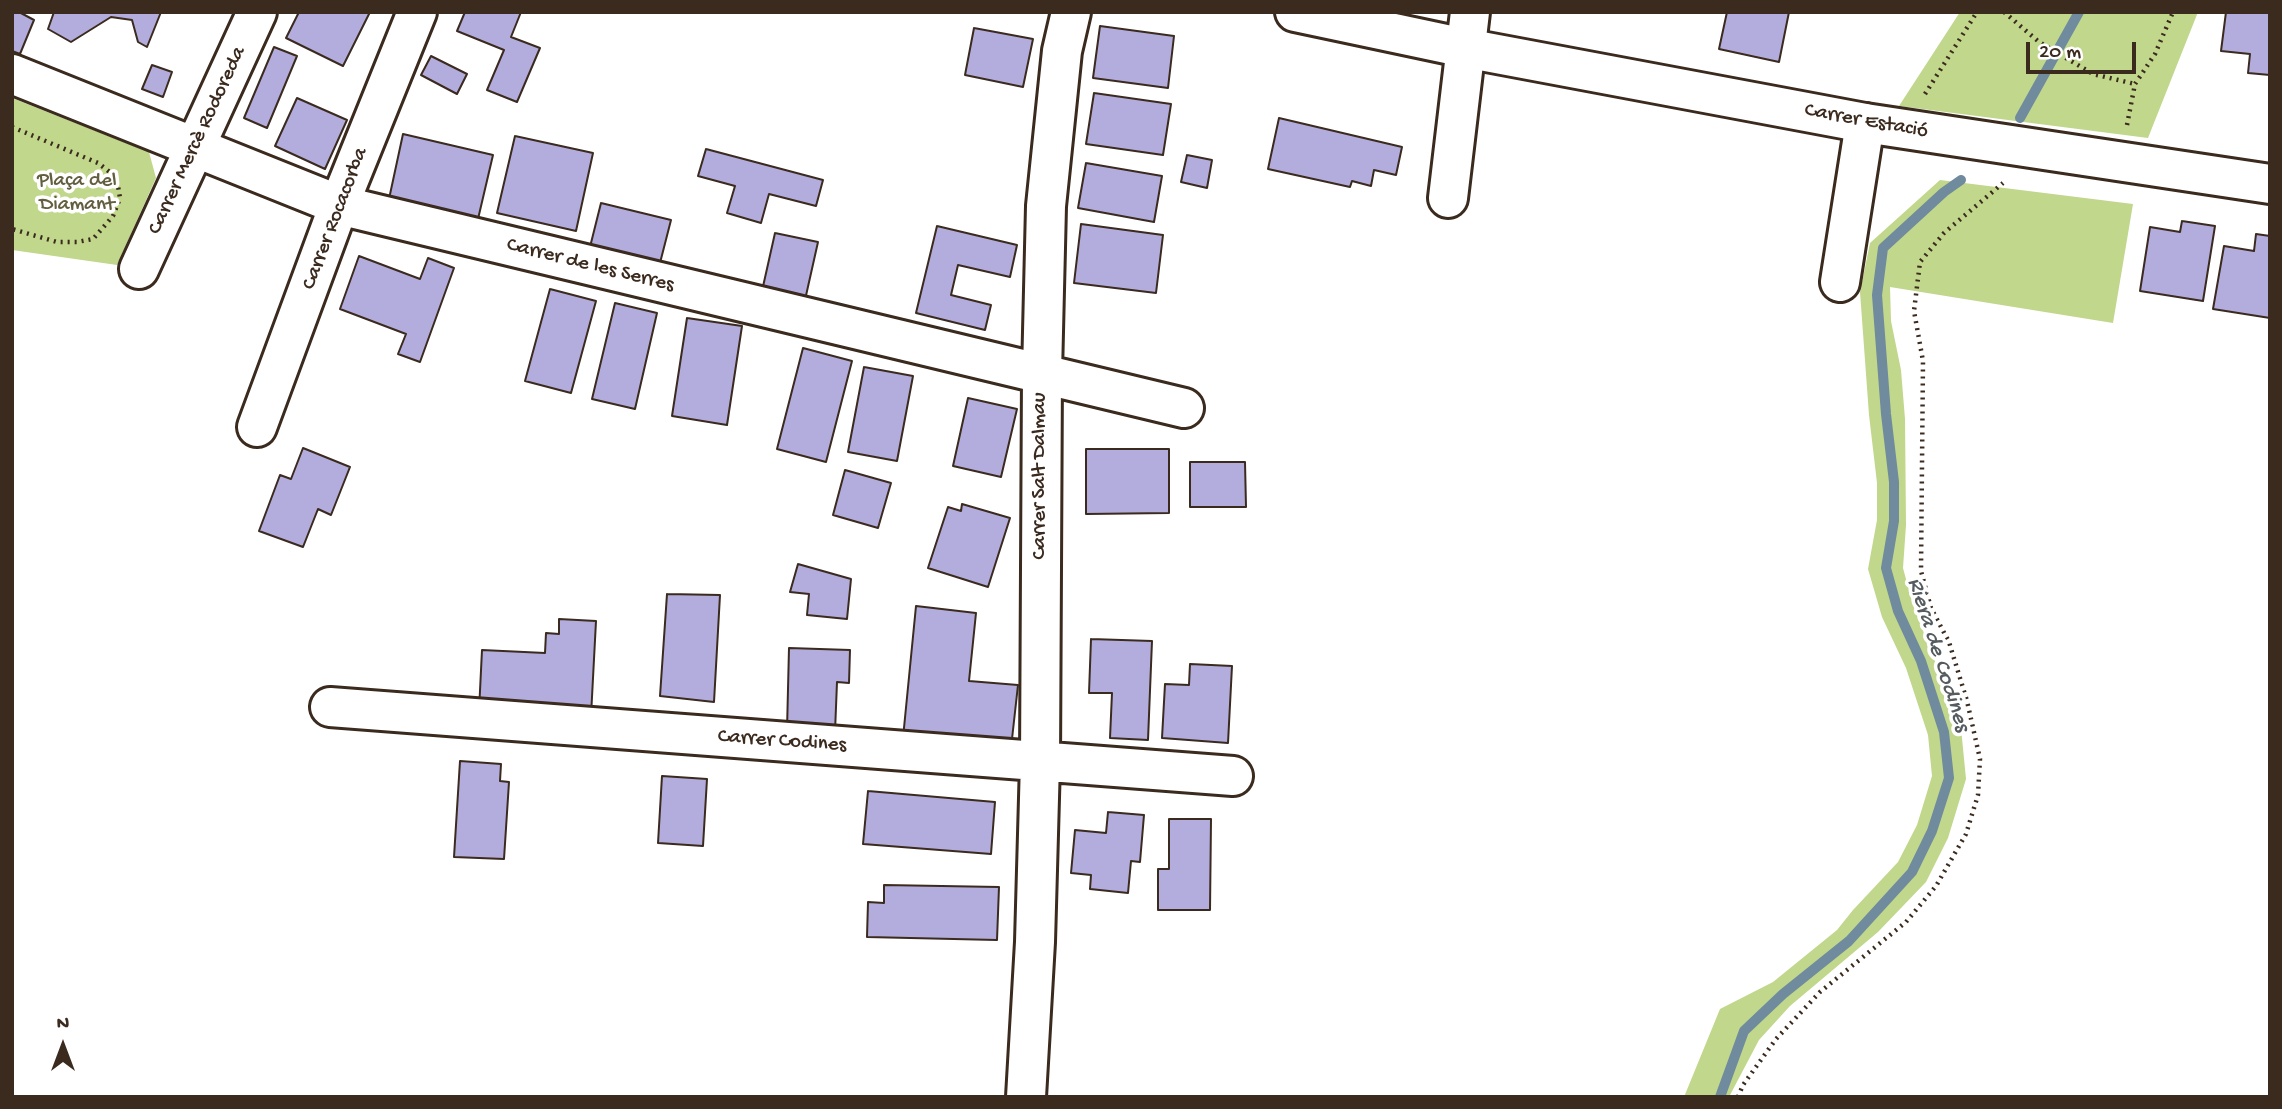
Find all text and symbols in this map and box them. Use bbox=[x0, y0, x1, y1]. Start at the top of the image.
scale bar bbox=[2030, 28, 2140, 72]
text: 20 m bbox=[2039, 41, 2081, 66]
street label: Carrer Mercè Rodoreda bbox=[143, 43, 253, 239]
street label: Carrer Estació bbox=[1802, 99, 1930, 145]
street label: Carrer Rocacorba bbox=[297, 144, 375, 294]
park label: Plaça del Diamant bbox=[37, 169, 117, 219]
street label: Carrer de les Serres bbox=[504, 233, 676, 299]
street label: Carrer Salt Dalmau bbox=[1028, 392, 1054, 560]
water label: Riera de Codines bbox=[1899, 575, 1975, 735]
street label: Carrer Codines bbox=[717, 725, 847, 759]
north arrow bbox=[28, 1011, 98, 1081]
text: N bbox=[57, 1013, 69, 1036]

